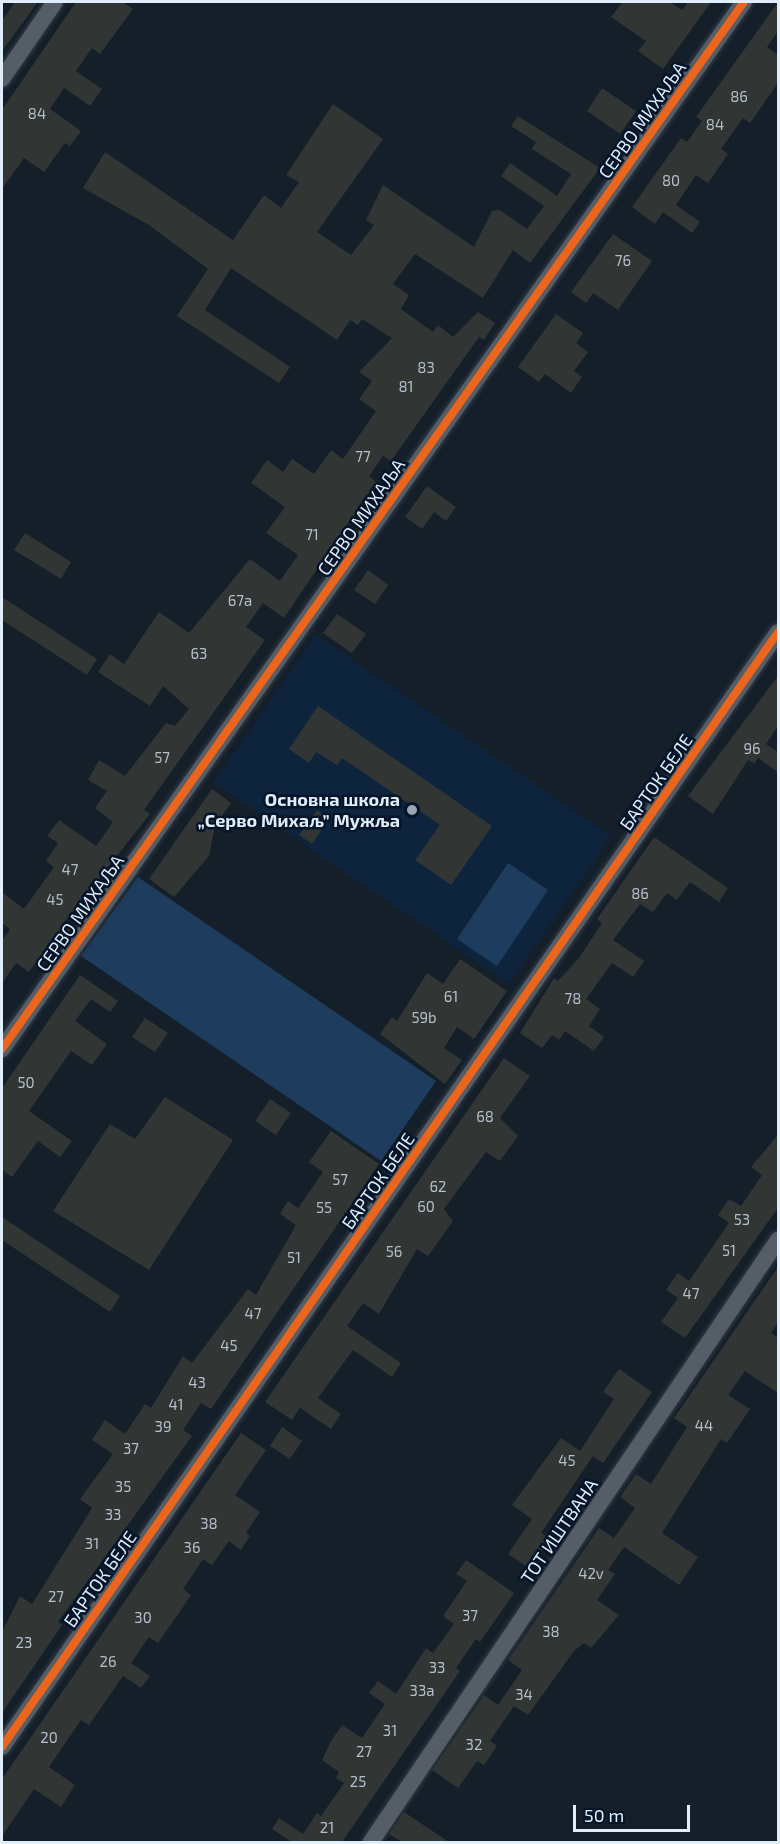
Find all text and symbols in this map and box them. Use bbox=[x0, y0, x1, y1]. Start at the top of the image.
street label: СЕРВО МИХАЉА bbox=[594, 58, 690, 182]
house number: 86 bbox=[730, 88, 748, 106]
house number: 84 bbox=[28, 105, 46, 123]
house number: 84 bbox=[706, 116, 724, 134]
house number: 80 bbox=[662, 172, 680, 190]
house number: 76 bbox=[615, 252, 631, 270]
house number: 83 bbox=[417, 359, 435, 377]
house number: 81 bbox=[398, 378, 414, 396]
house number: 77 bbox=[355, 448, 371, 466]
street label: СЕРВО МИХАЉА bbox=[313, 455, 409, 579]
house number: 71 bbox=[305, 526, 319, 544]
house number: 67a bbox=[228, 592, 252, 610]
house number: 63 bbox=[191, 645, 207, 663]
street label: БАРТОК БЕЛЕ bbox=[615, 730, 697, 834]
house number: 96 bbox=[743, 740, 761, 758]
house number: 57 bbox=[154, 749, 170, 767]
place label: Основна школа „Серво Михаљ” Мужља bbox=[197, 789, 400, 832]
marker: Основна школа „Серво Михаљ” Мужља bbox=[405, 803, 419, 817]
street label: СЕРВО МИХАЉА bbox=[32, 851, 128, 975]
house number: 47 bbox=[62, 861, 78, 879]
house number: 86 bbox=[631, 885, 649, 903]
house number: 45 bbox=[46, 891, 64, 909]
house number: 61 bbox=[444, 988, 458, 1006]
house number: 78 bbox=[565, 990, 581, 1008]
house number: 59b bbox=[411, 1009, 437, 1027]
house number: 50 bbox=[17, 1074, 35, 1092]
house number: 68 bbox=[476, 1108, 494, 1126]
street label: БАРТОК БЕЛЕ bbox=[337, 1129, 419, 1233]
house number: 57 bbox=[332, 1171, 348, 1189]
house number: 62 bbox=[429, 1178, 447, 1196]
house number: 60 bbox=[417, 1198, 435, 1216]
house number: 55 bbox=[316, 1199, 332, 1217]
house number: 53 bbox=[734, 1211, 750, 1229]
house number: 51 bbox=[722, 1242, 736, 1260]
house number: 56 bbox=[386, 1243, 402, 1261]
house number: 51 bbox=[287, 1249, 301, 1267]
house number: 47 bbox=[683, 1285, 699, 1303]
house number: 47 bbox=[245, 1305, 261, 1323]
house number: 45 bbox=[220, 1337, 238, 1355]
house number: 43 bbox=[188, 1374, 206, 1392]
house number: 41 bbox=[168, 1396, 184, 1414]
house number: 44 bbox=[695, 1417, 713, 1435]
house number: 39 bbox=[155, 1418, 171, 1436]
house number: 37 bbox=[123, 1440, 139, 1458]
house number: 45 bbox=[558, 1452, 576, 1470]
street label: ТОТ ИШТВАНА bbox=[516, 1475, 602, 1587]
house number: 35 bbox=[115, 1478, 131, 1496]
house number: 33 bbox=[105, 1506, 121, 1524]
house number: 38 bbox=[200, 1515, 218, 1533]
street label: БАРТОК БЕЛЕ bbox=[59, 1527, 141, 1631]
house number: 31 bbox=[85, 1535, 99, 1553]
house number: 36 bbox=[184, 1539, 200, 1557]
house number: 42v bbox=[578, 1565, 604, 1583]
house number: 27 bbox=[48, 1588, 64, 1606]
house number: 37 bbox=[462, 1607, 478, 1625]
house number: 30 bbox=[134, 1609, 152, 1627]
house number: 38 bbox=[542, 1623, 560, 1641]
house number: 23 bbox=[16, 1634, 32, 1652]
house number: 26 bbox=[99, 1653, 117, 1671]
house number: 33 bbox=[429, 1659, 445, 1677]
house number: 33a bbox=[410, 1682, 434, 1700]
house number: 34 bbox=[515, 1686, 533, 1704]
house number: 31 bbox=[383, 1722, 397, 1740]
house number: 20 bbox=[40, 1729, 58, 1747]
house number: 32 bbox=[466, 1736, 482, 1754]
house number: 27 bbox=[356, 1743, 372, 1761]
house number: 25 bbox=[350, 1773, 366, 1791]
scale bar bbox=[576, 1793, 693, 1831]
text: 50 m bbox=[584, 1804, 624, 1826]
house number: 21 bbox=[320, 1819, 334, 1837]

